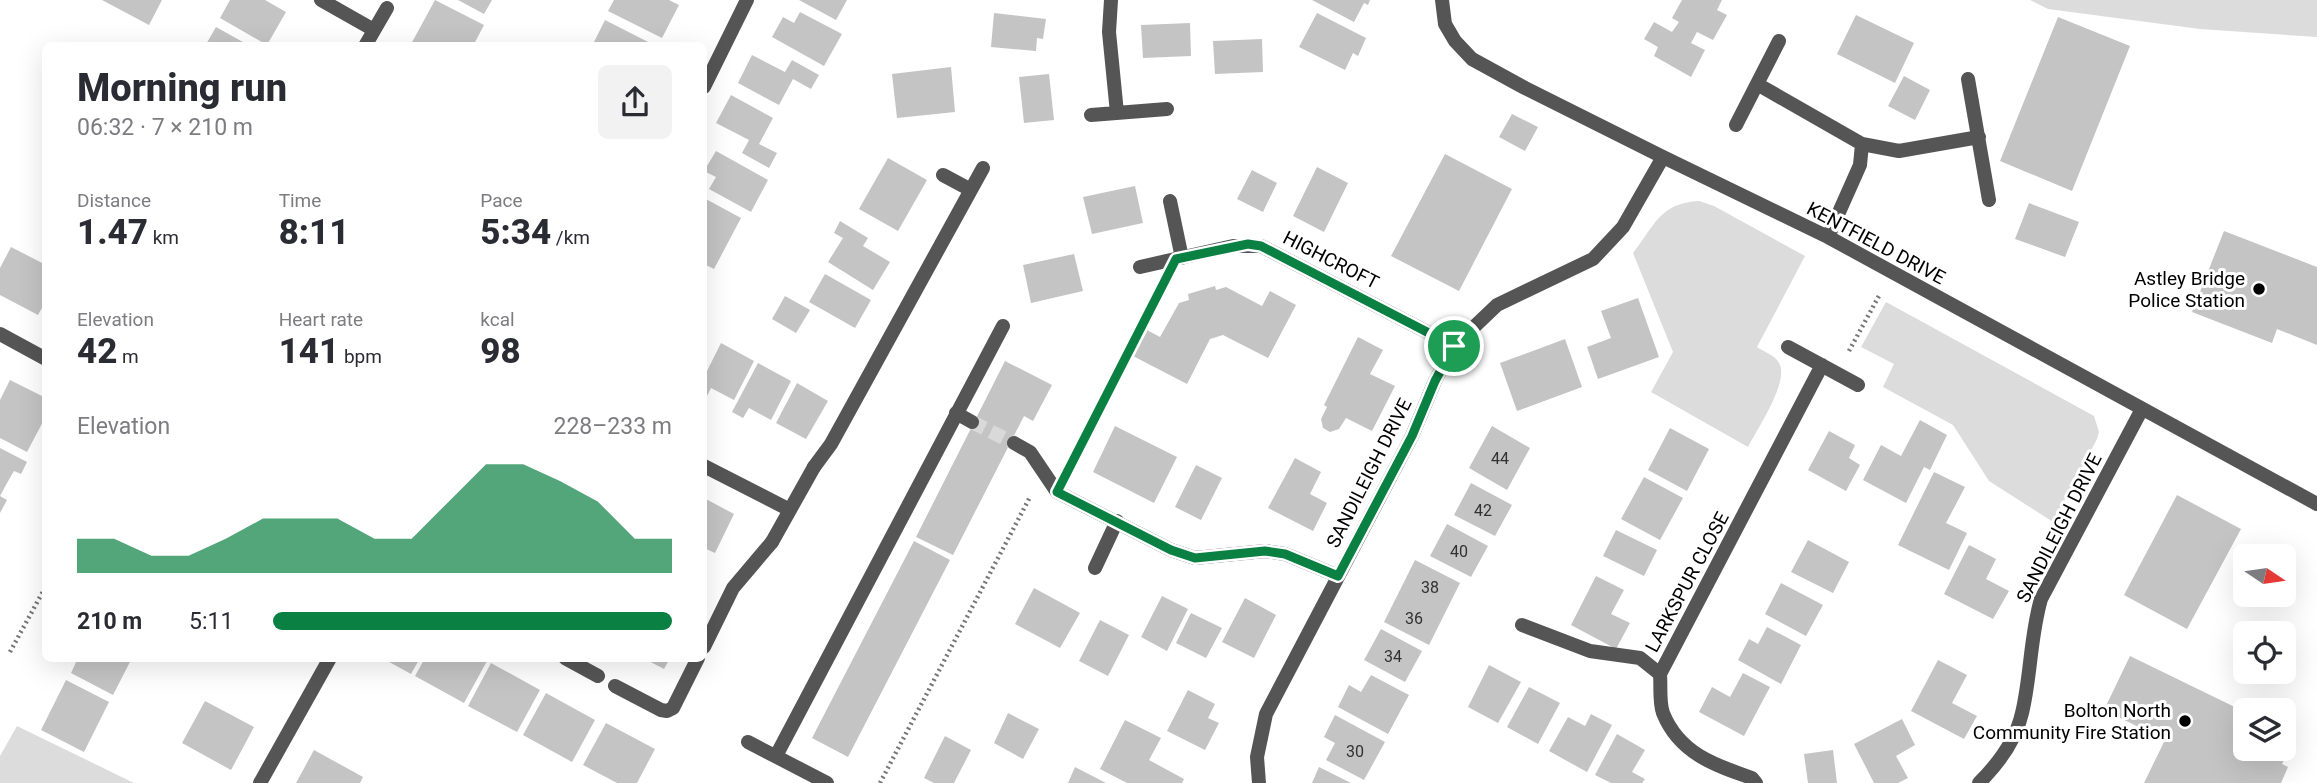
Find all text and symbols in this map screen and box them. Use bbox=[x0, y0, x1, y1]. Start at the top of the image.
button: share bbox=[598, 65, 672, 139]
text: Morning run bbox=[77, 66, 287, 110]
text: 06:32 · 7 × 210 m bbox=[77, 114, 253, 141]
text: Distance bbox=[77, 189, 151, 212]
text: Time bbox=[279, 189, 321, 212]
text: Pace bbox=[480, 189, 523, 212]
street label: KENTFIELD DRIVE bbox=[1803, 197, 1949, 289]
text: 1.47 bbox=[77, 212, 148, 253]
text: 8:11 bbox=[279, 212, 349, 253]
text: 5:34 bbox=[480, 212, 551, 253]
text: km bbox=[148, 226, 179, 249]
text: /km bbox=[551, 226, 590, 249]
street label: HIGHCROFT bbox=[1279, 226, 1383, 294]
place label: Astley Bridge Police Station bbox=[2128, 267, 2245, 312]
marker: Astley Bridge Police Station bbox=[2251, 281, 2267, 297]
text: Elevation bbox=[77, 308, 154, 331]
text: Heart rate bbox=[279, 308, 363, 331]
text: kcal bbox=[480, 308, 515, 331]
pin bbox=[1424, 316, 1484, 376]
icon: arrive bbox=[1435, 327, 1473, 365]
text: 42 bbox=[77, 331, 117, 372]
text: 141 bbox=[279, 331, 339, 372]
text: 98 bbox=[480, 331, 521, 372]
text: m bbox=[117, 345, 139, 368]
text: bpm bbox=[339, 345, 382, 368]
street label: SANDILEIGH DRIVE bbox=[1321, 394, 1417, 552]
text: Elevation bbox=[77, 413, 170, 440]
text: 228–233 m bbox=[553, 413, 672, 440]
house number: 44 bbox=[1491, 449, 1509, 468]
street label: SANDILEIGH DRIVE bbox=[2011, 449, 2107, 607]
house number: 42 bbox=[1474, 501, 1492, 520]
street label: LARKSPUR CLOSE bbox=[1640, 508, 1734, 656]
house number: 40 bbox=[1450, 542, 1468, 561]
north arrow bbox=[2233, 544, 2296, 607]
map controls bbox=[2233, 544, 2296, 761]
house number: 38 bbox=[1421, 578, 1439, 597]
text: 210 m bbox=[77, 608, 142, 635]
text: 5:11 bbox=[189, 608, 233, 635]
house number: 36 bbox=[1405, 609, 1423, 628]
button: locate bbox=[2233, 621, 2296, 684]
house number: 34 bbox=[1384, 647, 1402, 666]
button: layers bbox=[2233, 698, 2296, 761]
place label: Bolton North Community Fire Station bbox=[1973, 699, 2171, 744]
marker: Bolton North Community Fire Station bbox=[2177, 713, 2193, 729]
house number: 30 bbox=[1346, 742, 1364, 761]

